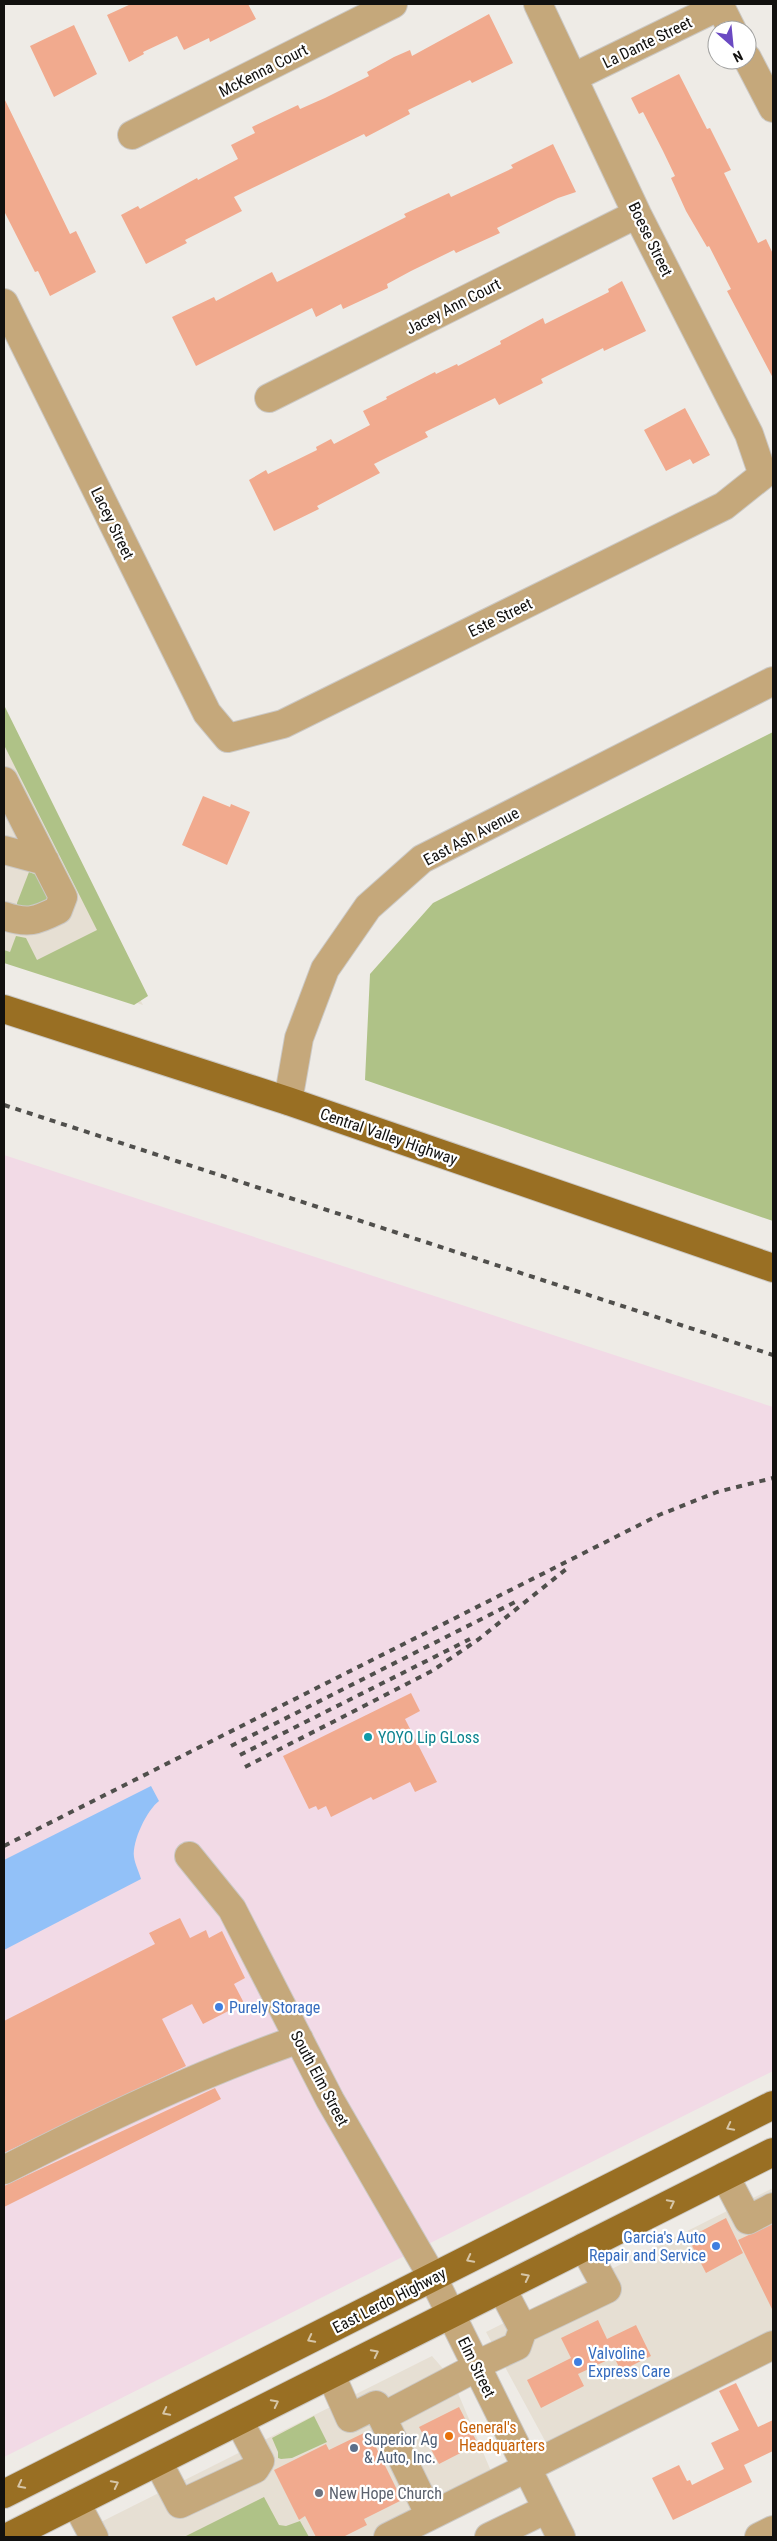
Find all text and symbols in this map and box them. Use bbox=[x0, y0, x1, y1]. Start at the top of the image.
street label: La Dante Street bbox=[600, 13, 695, 72]
north arrow bbox=[707, 20, 757, 70]
street label: McKenna Court bbox=[216, 40, 311, 101]
text: N bbox=[730, 48, 745, 66]
street label: Boese Street bbox=[624, 199, 677, 280]
street label: Jacey Ann Court bbox=[403, 274, 504, 338]
street label: Lacey Street bbox=[87, 484, 138, 563]
street label: Este Street bbox=[465, 594, 535, 641]
street label: East Ash Avenue bbox=[420, 803, 522, 870]
street label: Central Valley Highway bbox=[318, 1104, 460, 1169]
place label: YOYO Lip GLoss bbox=[378, 1728, 479, 1747]
marker: YOYO Lip GLoss bbox=[362, 1731, 374, 1743]
place label: Purely Storage bbox=[229, 1998, 320, 2017]
marker: Purely Storage bbox=[213, 2001, 225, 2013]
street label: South Elm Street bbox=[287, 2027, 353, 2129]
one-way arrow bbox=[726, 2121, 735, 2131]
one-way arrow bbox=[666, 2199, 675, 2210]
place label: Garcia's Auto Repair and Service bbox=[589, 2228, 706, 2265]
marker: Garcia's Auto Repair and Service bbox=[710, 2240, 722, 2252]
one-way arrow bbox=[466, 2253, 475, 2263]
street label: East Lerdo Highway bbox=[329, 2264, 449, 2337]
one-way arrow bbox=[521, 2273, 530, 2283]
one-way arrow bbox=[307, 2333, 316, 2343]
street label: Elm Street bbox=[454, 2334, 499, 2401]
place label: Valvoline Express Care bbox=[588, 2344, 670, 2381]
one-way arrow bbox=[369, 2349, 378, 2359]
marker: Valvoline Express Care bbox=[572, 2356, 584, 2368]
one-way arrow bbox=[270, 2399, 279, 2409]
one-way arrow bbox=[162, 2406, 171, 2416]
place label: General's Headquarters bbox=[459, 2418, 545, 2455]
place label: Superior Ag & Auto, Inc. bbox=[364, 2430, 438, 2467]
marker: General's Headquarters bbox=[443, 2430, 455, 2442]
marker: Superior Ag & Auto, Inc. bbox=[348, 2442, 360, 2454]
one-way arrow bbox=[17, 2479, 26, 2489]
one-way arrow bbox=[109, 2480, 118, 2490]
place label: New Hope Church bbox=[329, 2484, 442, 2503]
marker: New Hope Church bbox=[313, 2487, 325, 2499]

